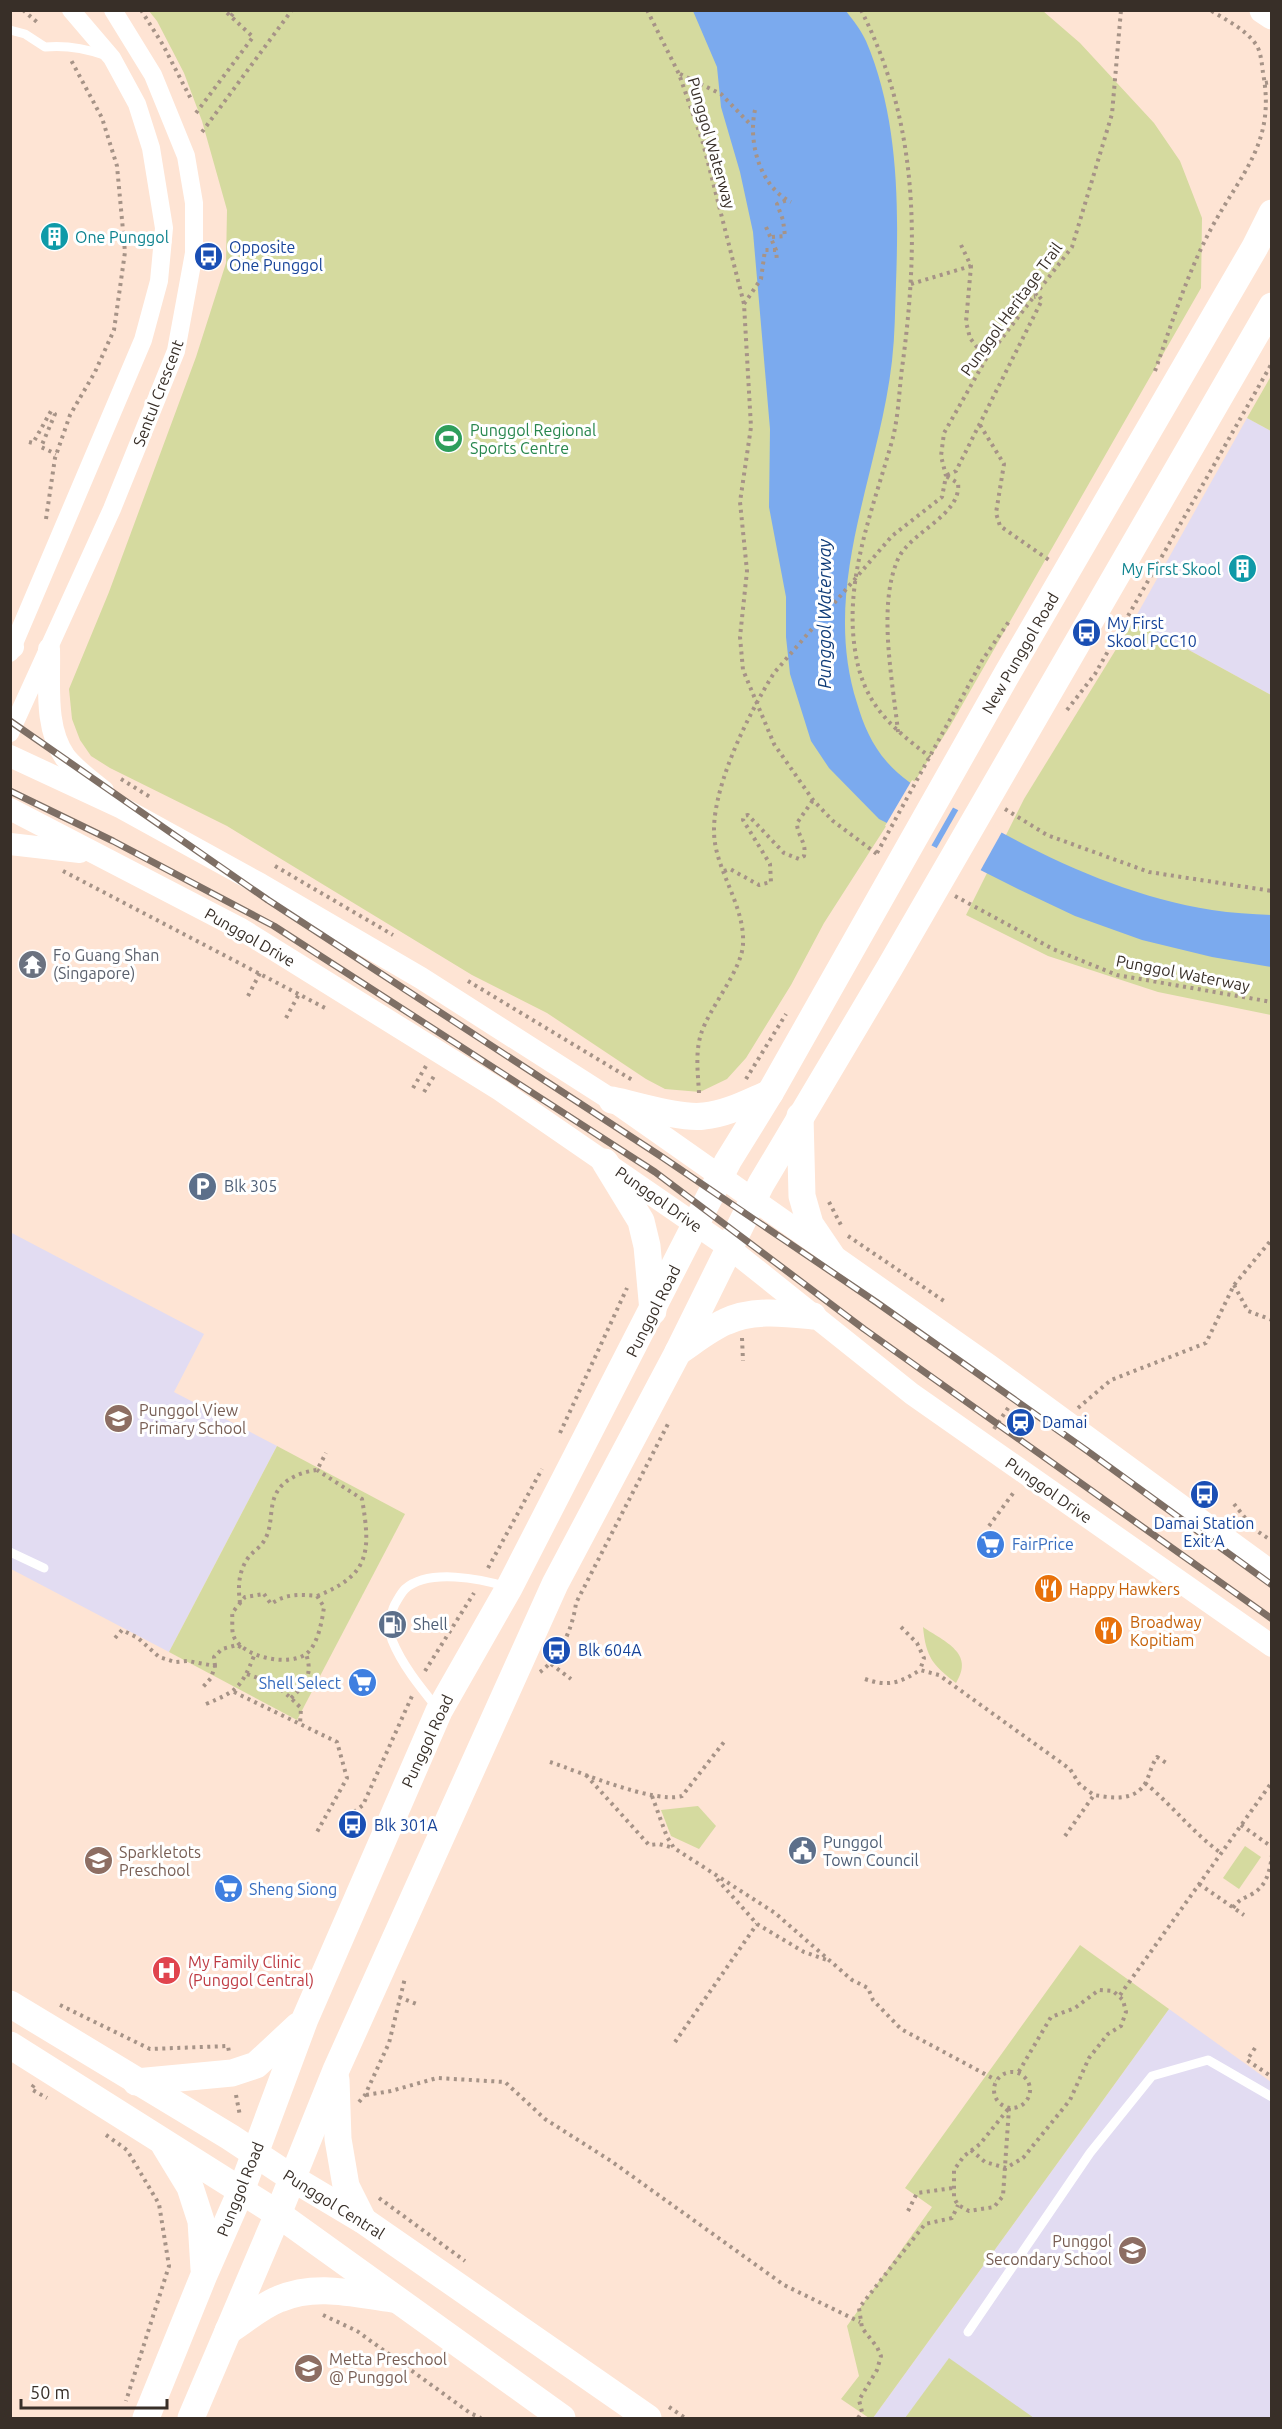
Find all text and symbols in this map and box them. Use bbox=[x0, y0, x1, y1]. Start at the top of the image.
street label: Punggol Waterway bbox=[685, 75, 739, 211]
building icon: One Punggol bbox=[38, 221, 70, 253]
place label: One Punggol bbox=[75, 228, 169, 246]
place label: Opposite One Punggol bbox=[229, 238, 323, 274]
street label: Punggol Heritage Trail bbox=[957, 239, 1065, 379]
bus stop icon: Opposite One Punggol bbox=[192, 240, 224, 272]
street label: Sentul Crescent bbox=[129, 336, 187, 449]
place label: Punggol Regional Sports Centre bbox=[470, 421, 596, 457]
sports icon: Punggol Regional Sports Centre bbox=[433, 423, 465, 455]
water label: Punggol Waterway bbox=[814, 539, 834, 689]
building icon: My First Skool bbox=[1226, 553, 1258, 585]
place label: My First Skool bbox=[1121, 560, 1221, 578]
street label: New Punggol Road bbox=[978, 589, 1062, 717]
place label: My First Skool PCC10 bbox=[1107, 614, 1197, 650]
bus stop icon: My First Skool PCC10 bbox=[1070, 616, 1102, 648]
street label: Punggol Drive bbox=[202, 904, 298, 970]
place label: Fo Guang Shan (Singapore) bbox=[53, 946, 159, 983]
temple icon: Fo Guang Shan (Singapore) bbox=[16, 948, 48, 980]
street label: Punggol Waterway bbox=[1115, 951, 1252, 995]
street label: Punggol Drive bbox=[612, 1163, 706, 1235]
parking icon: Blk 305 bbox=[187, 1170, 219, 1202]
place label: Blk 305 bbox=[224, 1177, 277, 1195]
street label: Punggol Road bbox=[622, 1262, 684, 1360]
place label: Punggol View Primary School bbox=[139, 1401, 246, 1437]
school or university icon: Punggol View Primary School bbox=[102, 1403, 134, 1435]
station icon: Damai bbox=[1005, 1406, 1037, 1438]
place label: Damai bbox=[1042, 1413, 1087, 1431]
street label: Punggol Drive bbox=[1002, 1454, 1096, 1526]
bus stop icon: Damai Station Exit A bbox=[1188, 1479, 1220, 1511]
place label: Damai Station Exit A bbox=[1154, 1514, 1254, 1550]
supermarket icon: FairPrice bbox=[975, 1528, 1007, 1560]
place label: FairPrice bbox=[1012, 1535, 1074, 1553]
restaurant icon: Happy Hawkers bbox=[1032, 1573, 1064, 1605]
place label: Happy Hawkers bbox=[1069, 1580, 1180, 1598]
fuel station icon: Shell bbox=[376, 1608, 408, 1640]
place label: Broadway Kopitiam bbox=[1130, 1613, 1202, 1649]
place label: Shell bbox=[413, 1615, 448, 1633]
restaurant icon: Broadway Kopitiam bbox=[1093, 1615, 1125, 1647]
bus stop icon: Blk 604A bbox=[541, 1634, 573, 1666]
place label: Blk 604A bbox=[578, 1641, 642, 1659]
supermarket icon: Shell Select bbox=[346, 1667, 378, 1699]
place label: Shell Select bbox=[259, 1674, 342, 1692]
street label: Punggol Road bbox=[398, 1692, 456, 1790]
bus stop icon: Blk 301A bbox=[337, 1809, 369, 1841]
place label: Blk 301A bbox=[374, 1816, 438, 1834]
place label: Punggol Town Council bbox=[823, 1833, 919, 1869]
public building icon: Punggol Town Council bbox=[786, 1835, 818, 1867]
place label: Sparkletots Preschool bbox=[119, 1843, 201, 1879]
school or university icon: Sparkletots Preschool bbox=[82, 1845, 114, 1877]
supermarket icon: Sheng Siong bbox=[212, 1873, 244, 1905]
place label: Sheng Siong bbox=[249, 1880, 337, 1898]
place label: My Family Clinic (Punggol Central) bbox=[188, 1953, 314, 1990]
hospital icon: My Family Clinic (Punggol Central) bbox=[151, 1955, 183, 1987]
street label: Punggol Road bbox=[213, 2139, 267, 2239]
street label: Punggol Central bbox=[280, 2166, 388, 2242]
place label: Punggol Secondary School bbox=[986, 2232, 1112, 2268]
school or university icon: Punggol Secondary School bbox=[1117, 2234, 1149, 2266]
place label: Metta Preschool @ Punggol bbox=[329, 2350, 447, 2386]
school or university icon: Metta Preschool @ Punggol bbox=[292, 2352, 324, 2384]
scale bar bbox=[21, 2372, 166, 2410]
text: 50 m bbox=[30, 2382, 70, 2402]

